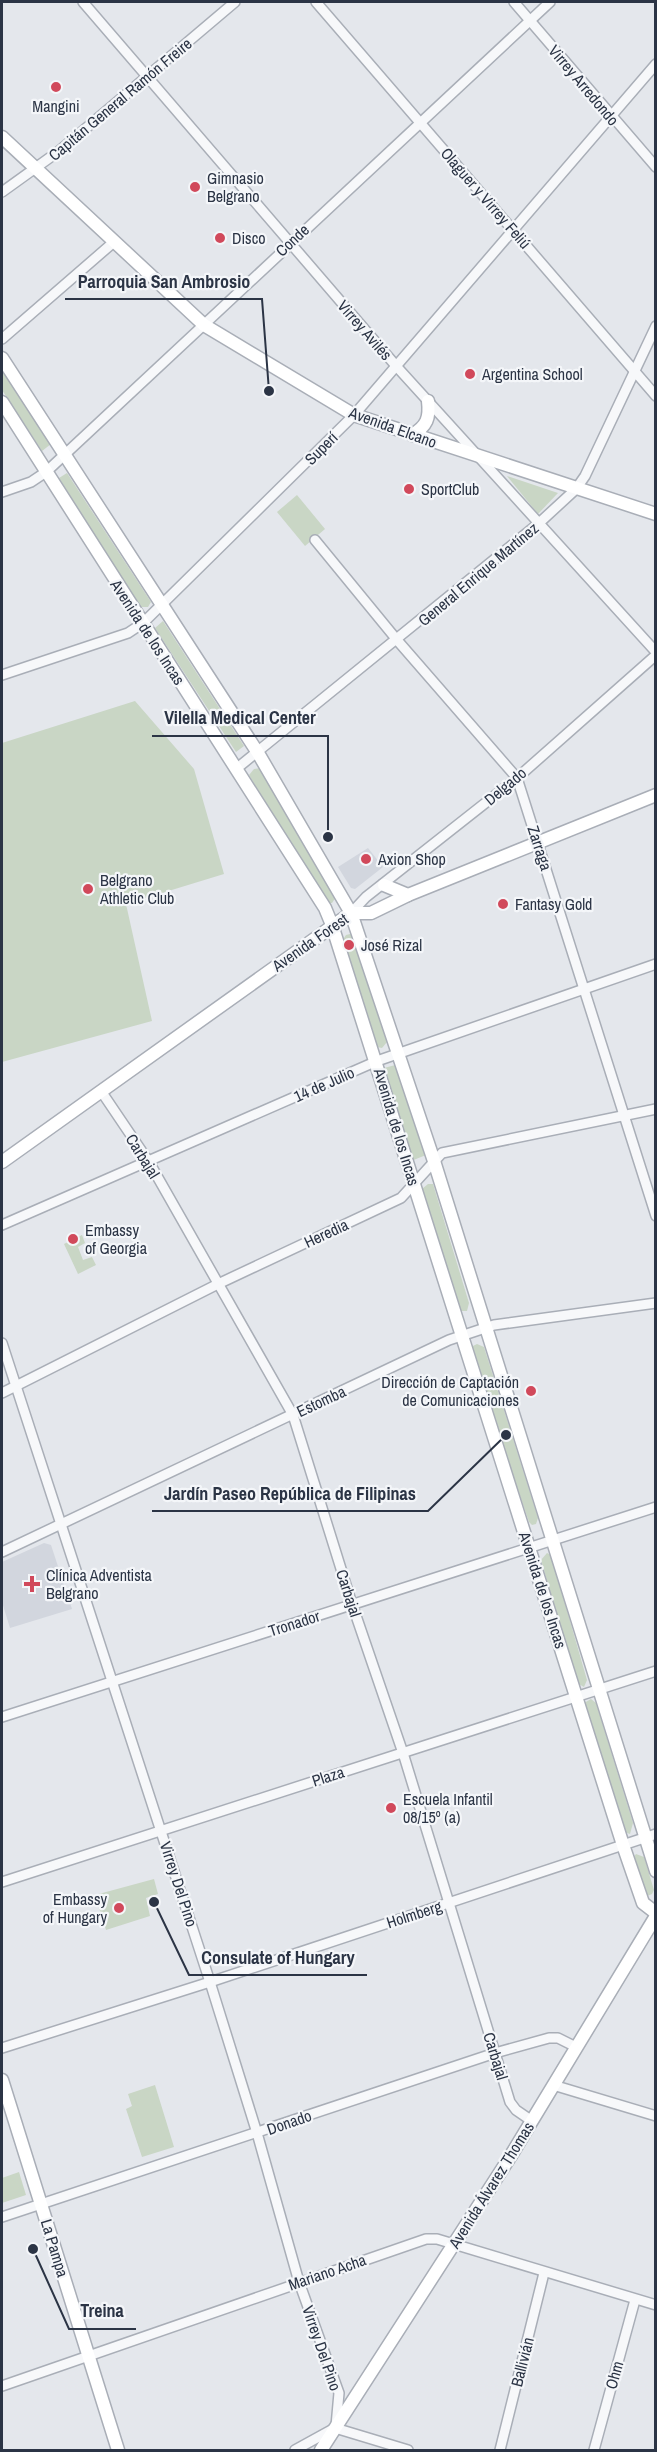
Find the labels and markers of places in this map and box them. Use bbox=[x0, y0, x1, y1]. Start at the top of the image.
marker: Mangini bbox=[49, 80, 63, 94]
place label: Mangini bbox=[32, 95, 80, 117]
place label: Gimnasio Belgrano bbox=[207, 167, 264, 207]
marker: Gimnasio Belgrano bbox=[188, 180, 202, 194]
place label: Disco bbox=[232, 227, 266, 249]
marker: Disco bbox=[213, 231, 227, 245]
callout: Parroquia San Ambrosio bbox=[65, 263, 262, 299]
place label: Argentina School bbox=[481, 363, 583, 385]
marker: Argentina School bbox=[463, 367, 477, 381]
place label: SportClub bbox=[421, 478, 479, 500]
marker: SportClub bbox=[402, 482, 416, 496]
callout: Vilella Medical Center bbox=[152, 700, 328, 736]
place label: Axion Shop bbox=[377, 848, 446, 870]
marker: Axion Shop bbox=[359, 852, 373, 866]
place label: Belgrano Athletic Club bbox=[99, 869, 174, 909]
marker: Belgrano Athletic Club bbox=[81, 882, 95, 896]
place label: Fantasy Gold bbox=[515, 893, 592, 915]
marker: Fantasy Gold bbox=[496, 897, 510, 911]
place label: José Rizal bbox=[361, 934, 422, 956]
marker: José Rizal bbox=[342, 938, 356, 952]
place label: Embassy of Georgia bbox=[85, 1219, 148, 1259]
marker: Embassy of Georgia bbox=[66, 1232, 80, 1246]
place label: Dirección de Captación de Comunicaciones bbox=[381, 1371, 519, 1411]
marker: Dirección de Captación de Comunicaciones bbox=[524, 1384, 538, 1398]
callout: Jardín Paseo República de Filipinas bbox=[152, 1475, 428, 1511]
place label: Clínica Adventista Belgrano bbox=[46, 1564, 152, 1604]
marker: Clínica Adventista Belgrano bbox=[23, 1575, 41, 1593]
place label: Escuela Infantil 08/15º (a) bbox=[403, 1788, 493, 1828]
marker: Escuela Infantil 08/15º (a) bbox=[384, 1801, 398, 1815]
place label: Embassy of Hungary bbox=[43, 1888, 107, 1928]
marker: Embassy of Hungary bbox=[112, 1901, 126, 1915]
callout: Consulate of Hungary bbox=[189, 1939, 367, 1975]
callout: Treina bbox=[69, 2293, 136, 2329]

